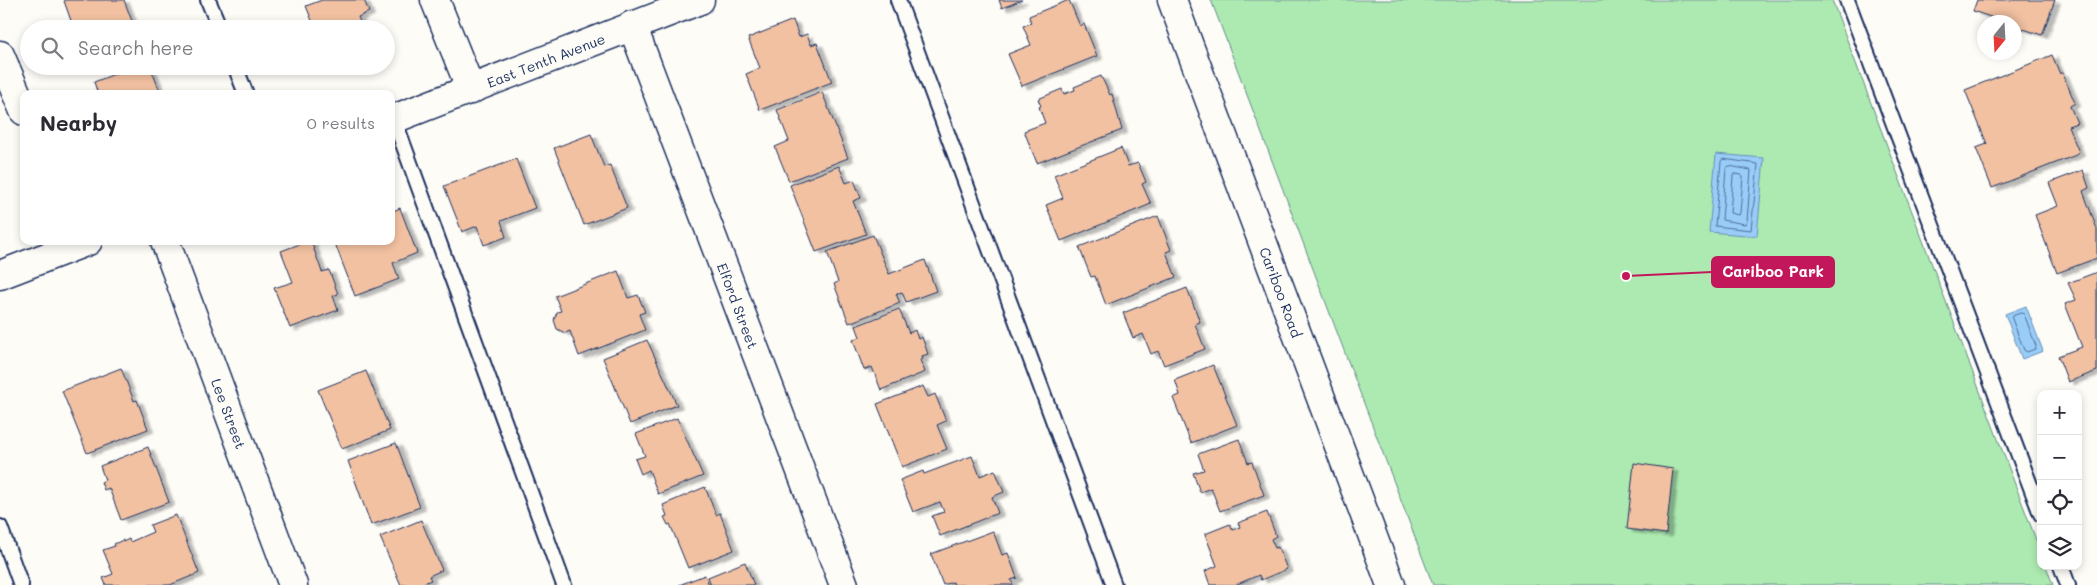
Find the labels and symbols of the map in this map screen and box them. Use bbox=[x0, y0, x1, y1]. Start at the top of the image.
north arrow bbox=[1977, 15, 2022, 60]
street label: East Tenth Avenue bbox=[484, 28, 608, 91]
street label: Cariboo Road bbox=[1256, 244, 1307, 340]
callout: Cariboo Park bbox=[1712, 257, 1834, 287]
street label: Elford Street bbox=[713, 260, 763, 351]
text: Cariboo Park bbox=[1722, 261, 1824, 281]
street label: Lee Street bbox=[207, 376, 251, 451]

